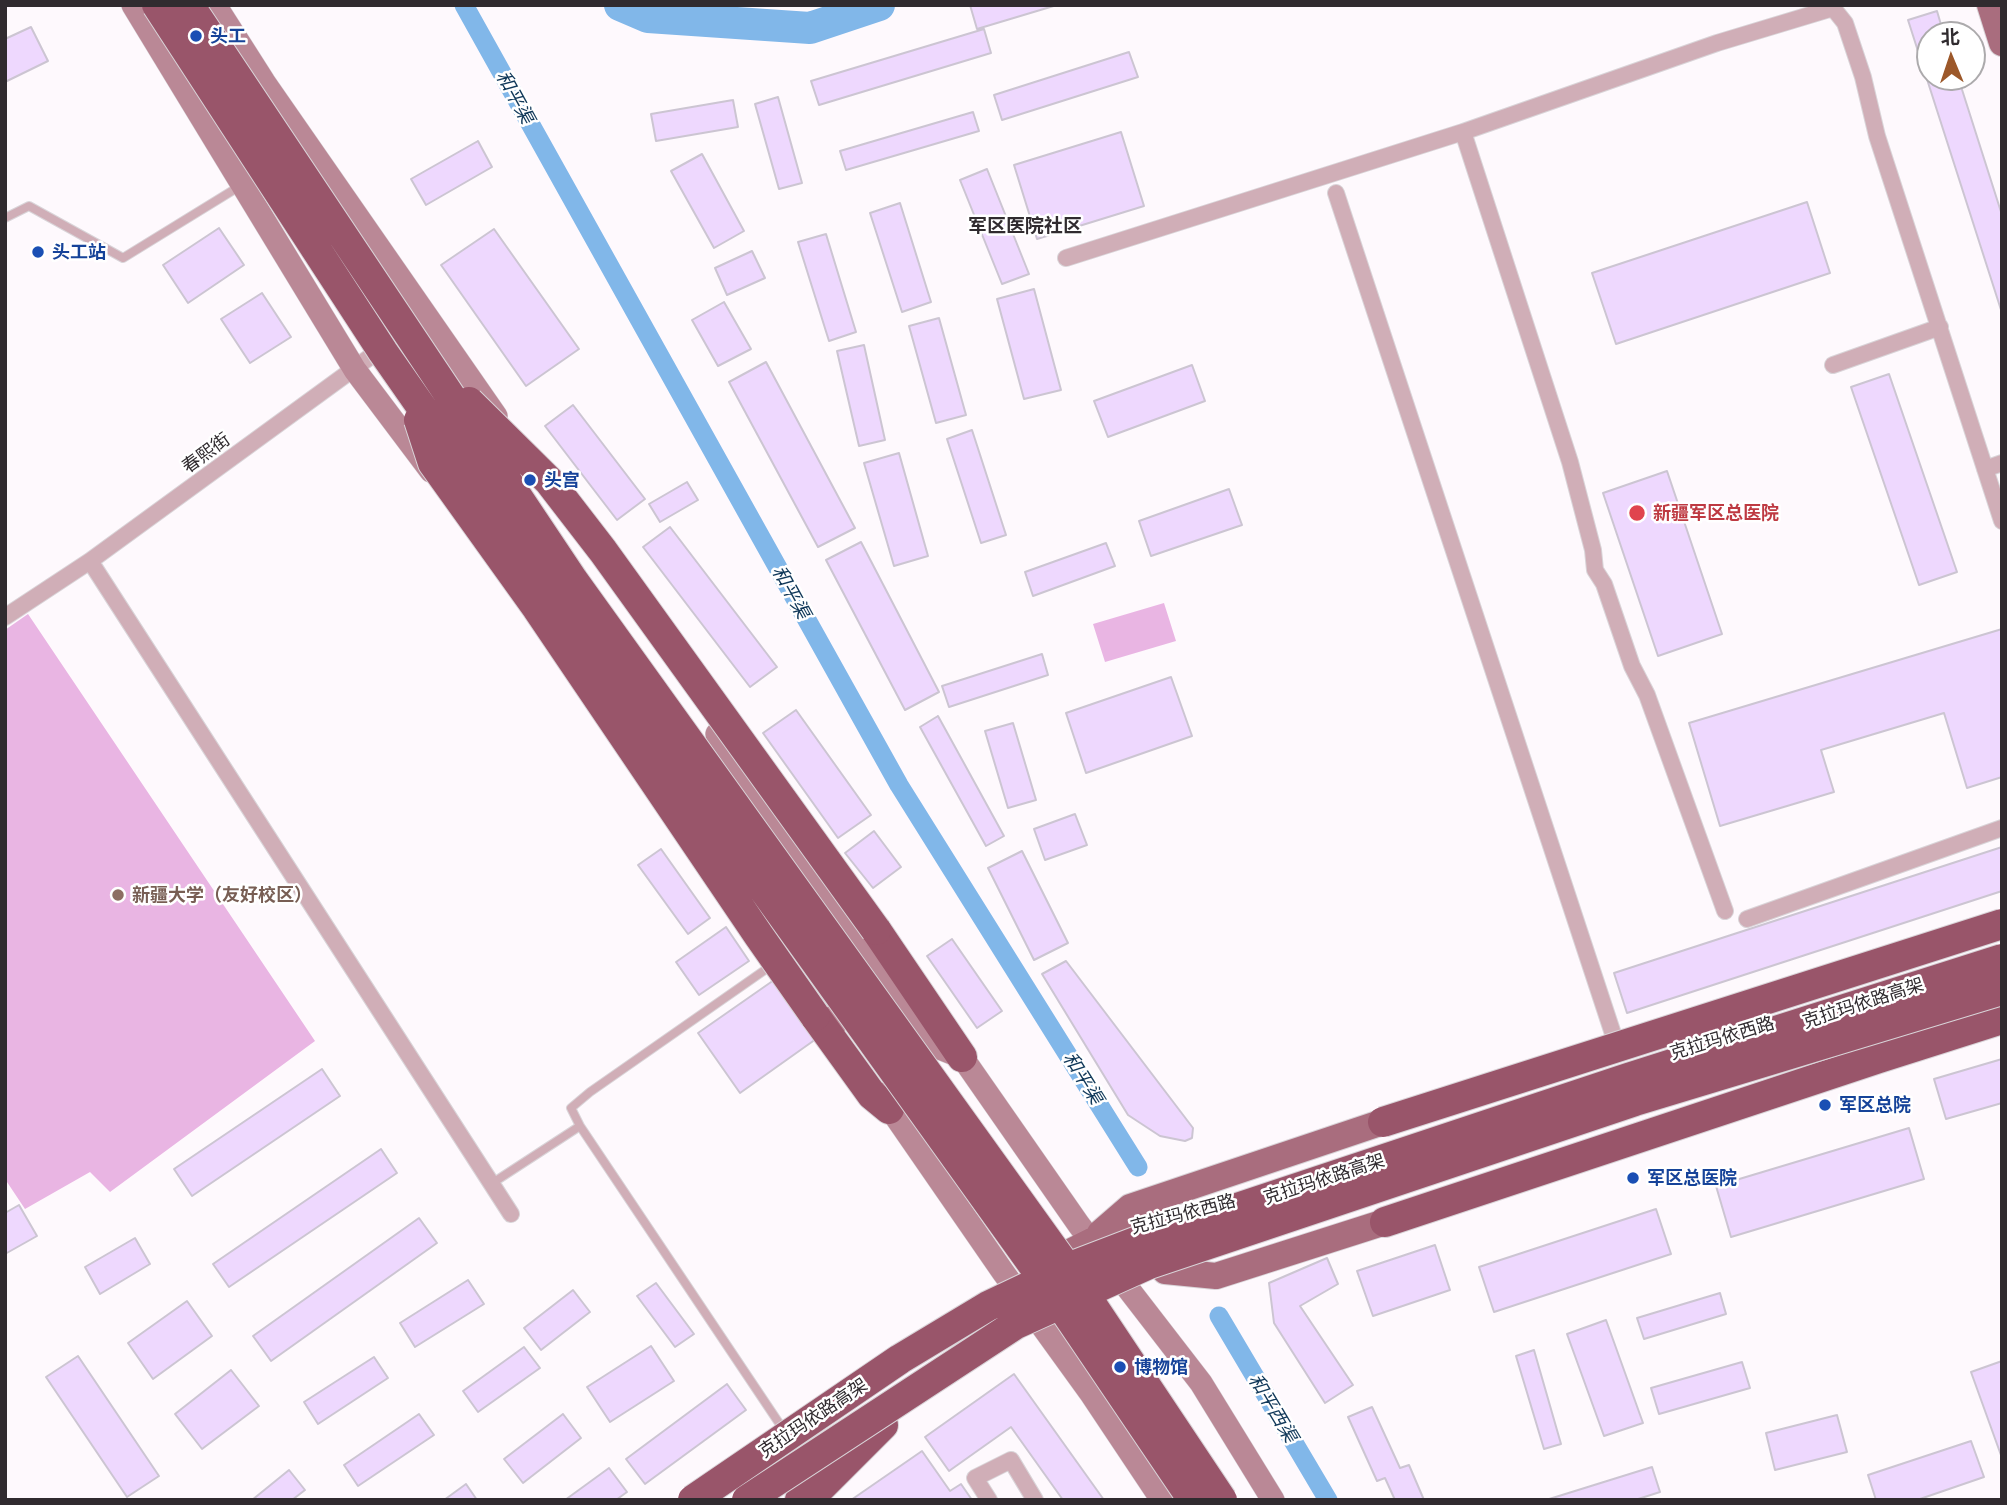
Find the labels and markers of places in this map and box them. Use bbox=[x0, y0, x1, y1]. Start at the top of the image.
place label: 头工 bbox=[210, 25, 246, 47]
marker: 头工 bbox=[188, 28, 204, 44]
place label: 头工站 bbox=[52, 241, 106, 263]
marker: 头工站 bbox=[30, 244, 46, 260]
place label: 头宫 bbox=[544, 469, 580, 491]
marker: 头宫 bbox=[522, 472, 538, 488]
place label: 新疆军区总医院 bbox=[1653, 502, 1779, 524]
marker: 新疆军区总医院 bbox=[1627, 503, 1647, 523]
place label: 新疆大学（友好校区） bbox=[132, 884, 312, 906]
marker: 新疆大学（友好校区） bbox=[110, 887, 126, 903]
place label: 军区总院 bbox=[1839, 1094, 1911, 1116]
marker: 军区总院 bbox=[1817, 1097, 1833, 1113]
place label: 军区总医院 bbox=[1647, 1167, 1737, 1189]
marker: 军区总医院 bbox=[1625, 1170, 1641, 1186]
place label: 博物馆 bbox=[1134, 1356, 1188, 1378]
marker: 博物馆 bbox=[1112, 1359, 1128, 1375]

